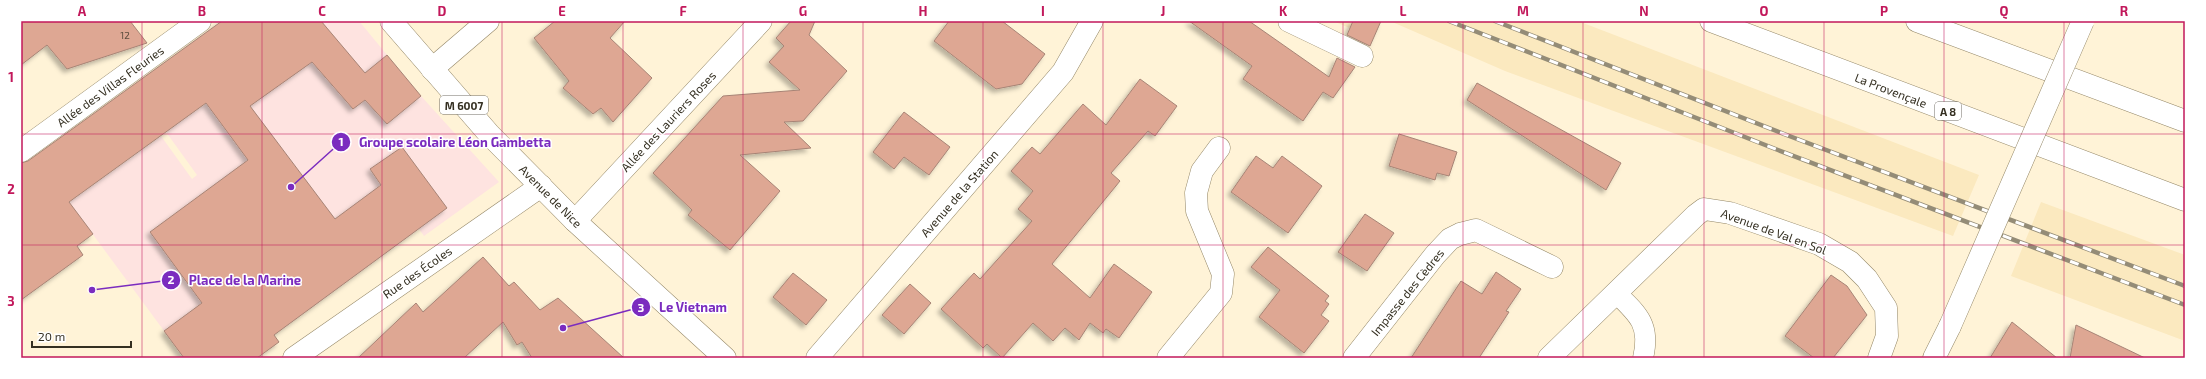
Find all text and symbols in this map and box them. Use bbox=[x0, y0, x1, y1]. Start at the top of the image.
text: A bbox=[78, 3, 87, 19]
text: B bbox=[198, 3, 206, 19]
text: C bbox=[318, 3, 326, 19]
text: D bbox=[438, 3, 447, 19]
text: E bbox=[558, 3, 566, 19]
text: F bbox=[679, 3, 687, 19]
text: G bbox=[799, 3, 807, 19]
text: H bbox=[919, 3, 928, 19]
text: I bbox=[1041, 3, 1045, 19]
text: J bbox=[1161, 3, 1165, 19]
text: K bbox=[1279, 3, 1288, 19]
text: L bbox=[1400, 3, 1407, 19]
text: M bbox=[1517, 3, 1529, 19]
text: N bbox=[1639, 3, 1649, 19]
text: O bbox=[1760, 3, 1769, 19]
text: P bbox=[1880, 3, 1888, 19]
text: Q bbox=[2000, 3, 2009, 20]
text: R bbox=[2120, 3, 2129, 19]
house number: 12 bbox=[120, 29, 130, 41]
street label: Allée des Villas Fleuries bbox=[54, 43, 166, 129]
street label: Allée des Lauriers Roses bbox=[618, 68, 718, 174]
text: 1 bbox=[8, 69, 14, 85]
street label: La Provençale bbox=[1853, 70, 1929, 111]
road number: M 6007 bbox=[440, 96, 488, 114]
road number: A 8 bbox=[1935, 102, 1961, 120]
callout: Groupe scolaire Léon Gambetta bbox=[331, 130, 559, 155]
text: 1 bbox=[338, 134, 344, 148]
text: Groupe scolaire Léon Gambetta bbox=[359, 134, 551, 150]
street label: Avenue de la Station bbox=[917, 147, 1001, 239]
street label: Avenue de Nice bbox=[517, 162, 585, 230]
text: 2 bbox=[7, 181, 15, 197]
street label: Avenue de Val en Sol bbox=[1719, 205, 1829, 257]
street label: Rue des Écoles bbox=[380, 243, 454, 301]
street label: Impasse des Cèdres bbox=[1368, 246, 1446, 338]
callout: Place de la Marine bbox=[161, 268, 309, 293]
text: 2 bbox=[168, 272, 175, 286]
text: Place de la Marine bbox=[189, 272, 301, 288]
text: 3 bbox=[7, 293, 15, 309]
callout: Le Vietnam bbox=[631, 295, 735, 320]
text: Le Vietnam bbox=[659, 299, 727, 315]
text: 3 bbox=[638, 300, 645, 314]
scale bar bbox=[32, 323, 131, 349]
text: 20 m bbox=[38, 329, 65, 343]

